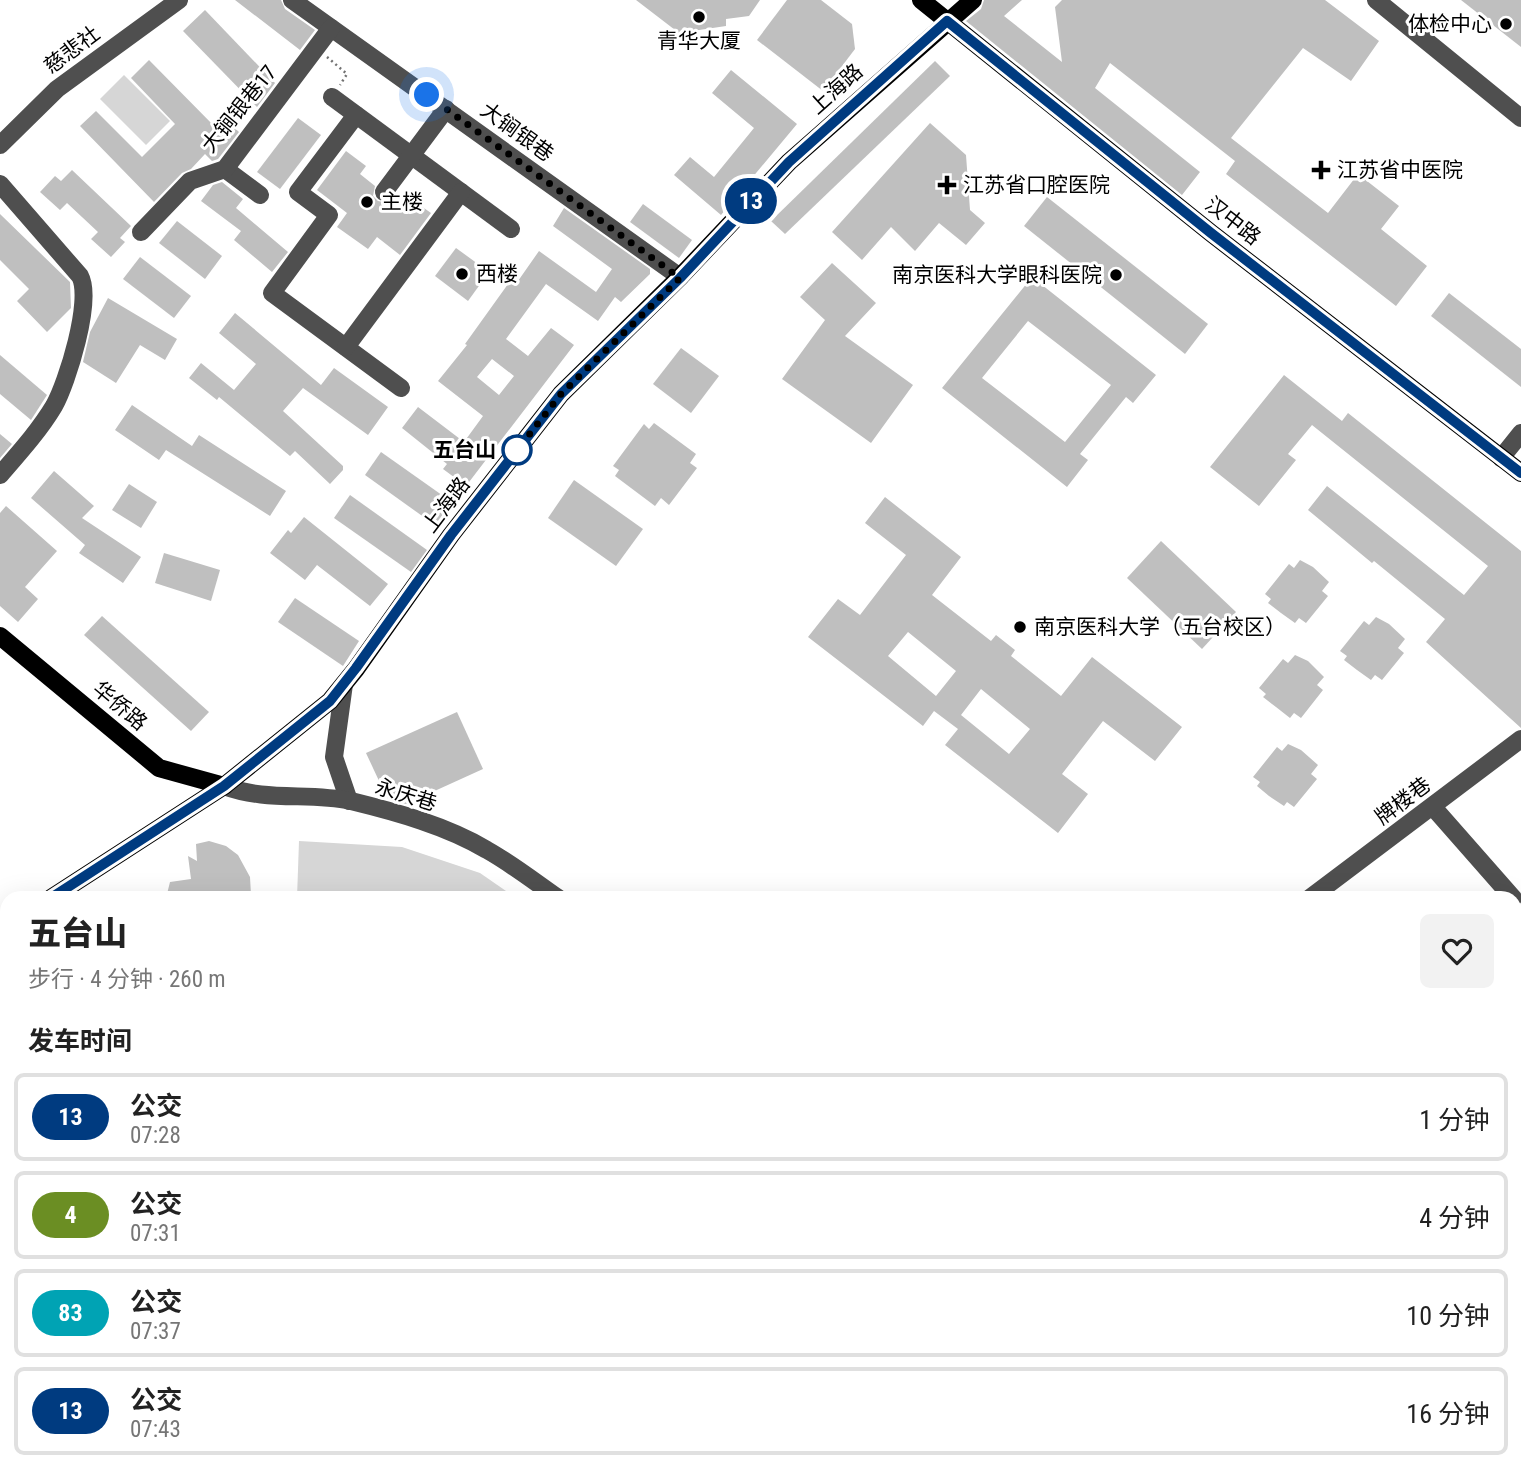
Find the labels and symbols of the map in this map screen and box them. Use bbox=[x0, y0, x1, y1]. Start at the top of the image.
marker: 青华大厦 bbox=[691, 9, 707, 25]
place label: 体检中心 bbox=[1408, 12, 1492, 36]
marker: 体检中心 bbox=[1498, 16, 1514, 32]
street label: 慈悲社 bbox=[40, 21, 104, 79]
place label: 青华大厦 bbox=[657, 29, 741, 53]
street label: 上海路 bbox=[805, 59, 867, 119]
street label: 大锏银巷17 bbox=[197, 61, 281, 157]
your location bbox=[409, 77, 444, 112]
street label: 大锏银巷 bbox=[476, 98, 558, 166]
place label: 江苏省中医院 bbox=[1337, 158, 1463, 182]
marker: 江苏省中医院 bbox=[1311, 160, 1331, 180]
place label: 江苏省口腔医院 bbox=[963, 173, 1110, 197]
marker: 江苏省口腔医院 bbox=[937, 175, 957, 195]
line badge: 13 bbox=[720, 178, 782, 224]
place label: 主楼 bbox=[381, 190, 423, 214]
street label: 汉中路 bbox=[1201, 192, 1265, 250]
marker: 主楼 bbox=[359, 194, 375, 210]
place label: 西楼 bbox=[476, 262, 518, 286]
place label: 南京医科大学眼科医院 bbox=[892, 263, 1102, 287]
marker: 西楼 bbox=[454, 266, 470, 282]
marker: 南京医科大学眼科医院 bbox=[1108, 267, 1124, 283]
marker: 五台山 bbox=[502, 435, 532, 465]
place label: 五台山 bbox=[433, 438, 496, 462]
street label: 上海路 bbox=[417, 473, 475, 537]
place label: 南京医科大学（五台校区） bbox=[1034, 615, 1286, 639]
marker: 南京医科大学（五台校区） bbox=[1012, 619, 1028, 635]
street label: 华侨路 bbox=[88, 677, 152, 735]
street label: 牌楼巷 bbox=[1371, 772, 1435, 830]
street label: 永庆巷 bbox=[372, 774, 440, 816]

